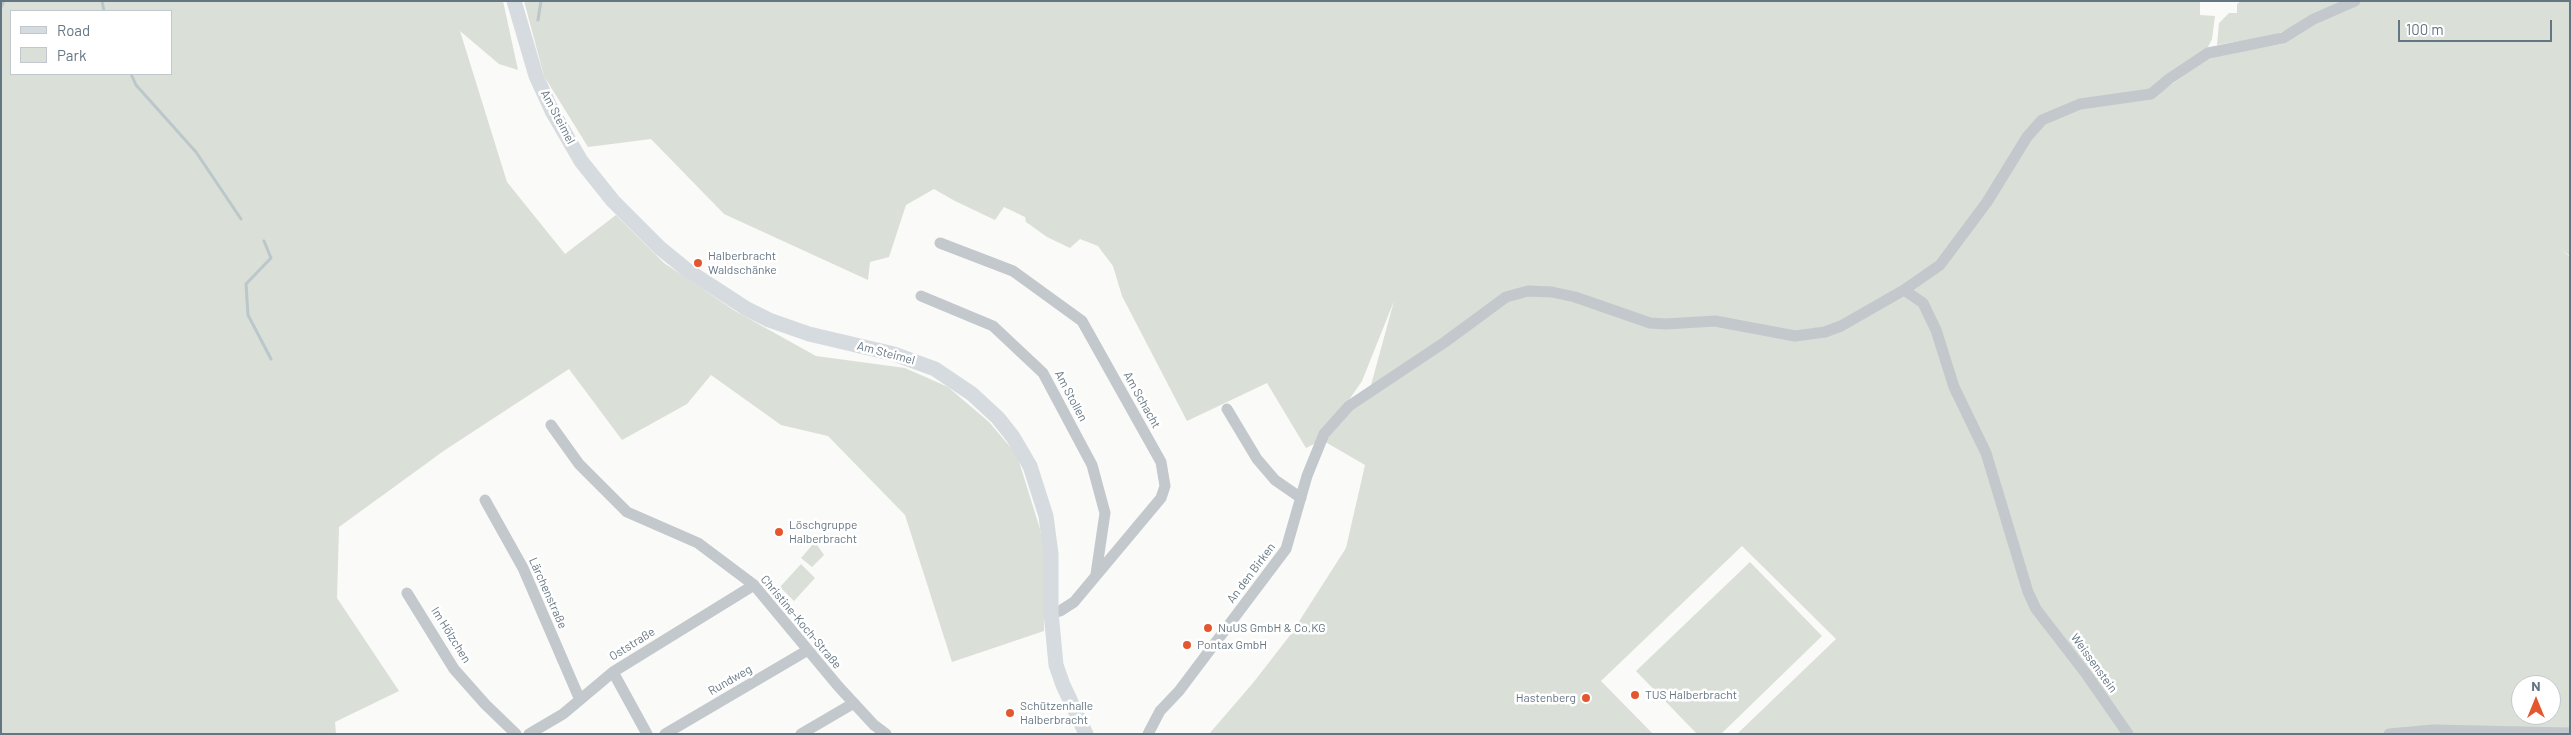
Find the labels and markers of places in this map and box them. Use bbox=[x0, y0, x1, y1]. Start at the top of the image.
place label: Halberbracht Waldschänke bbox=[708, 249, 777, 277]
marker: Halberbracht Waldschänke bbox=[692, 257, 704, 269]
place label: Löschgruppe Halberbracht bbox=[789, 518, 858, 546]
marker: Löschgruppe Halberbracht bbox=[773, 526, 785, 538]
place label: NuUS GmbH & Co.KG bbox=[1218, 621, 1326, 635]
marker: NuUS GmbH & Co.KG bbox=[1202, 622, 1214, 634]
place label: Pontax GmbH bbox=[1197, 638, 1267, 652]
marker: Pontax GmbH bbox=[1181, 639, 1193, 651]
place label: TUS Halberbracht bbox=[1645, 688, 1737, 702]
marker: TUS Halberbracht bbox=[1629, 689, 1641, 701]
place label: Hastenberg bbox=[1516, 691, 1576, 705]
marker: Hastenberg bbox=[1580, 692, 1592, 704]
place label: Schützenhalle Halberbracht bbox=[1020, 699, 1093, 727]
marker: Schützenhalle Halberbracht bbox=[1004, 707, 1016, 719]

